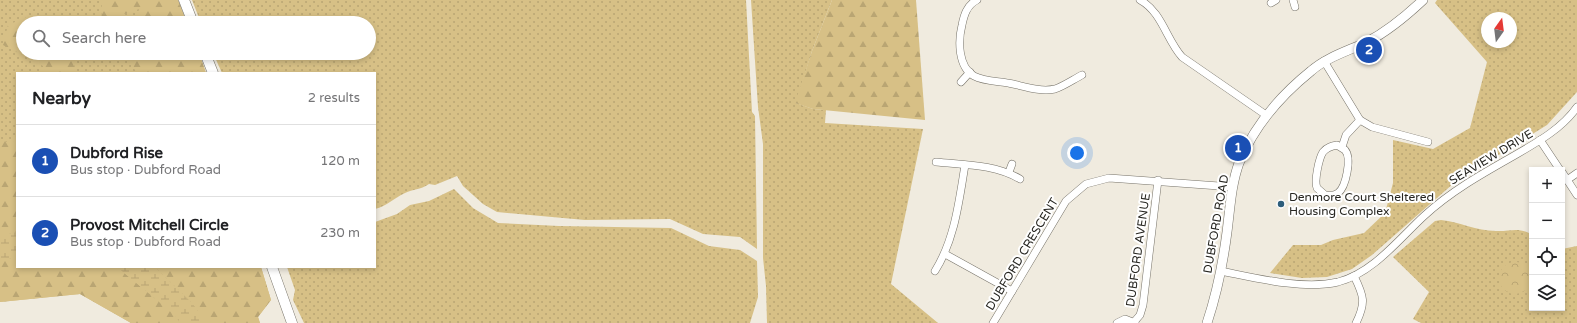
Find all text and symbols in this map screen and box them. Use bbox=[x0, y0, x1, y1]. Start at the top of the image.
north arrow bbox=[1481, 12, 1517, 48]
search box bbox=[16, 16, 376, 60]
icon: search bbox=[30, 27, 52, 49]
text: Search here bbox=[62, 29, 146, 47]
pin: 2 bbox=[1356, 35, 1382, 65]
text: Nearby bbox=[32, 88, 91, 109]
text: 2 results bbox=[308, 90, 360, 106]
street label: SEAVIEW DRIVE bbox=[1447, 126, 1536, 187]
pin: 1 bbox=[1225, 133, 1251, 163]
your location bbox=[1067, 143, 1087, 163]
text: Dubford Rise bbox=[70, 144, 163, 162]
text: 1 bbox=[41, 153, 49, 169]
text: 120 m bbox=[320, 153, 360, 169]
text: Bus stop · Dubford Road bbox=[70, 162, 221, 178]
map controls bbox=[1529, 167, 1565, 311]
button: + bbox=[1529, 167, 1565, 203]
street label: DUBFORD ROAD bbox=[1200, 174, 1232, 274]
place label: Denmore Court Sheltered Housing Complex bbox=[1289, 190, 1434, 218]
street label: DUBFORD AVENUE bbox=[1123, 192, 1153, 308]
street label: DUBFORD CRESCENT bbox=[983, 195, 1062, 313]
marker: Denmore Court Sheltered Housing Complex bbox=[1276, 199, 1286, 209]
button: − bbox=[1529, 203, 1565, 239]
text: Provost Mitchell Circle bbox=[70, 216, 229, 234]
text: 2 bbox=[41, 225, 49, 241]
text: 230 m bbox=[320, 225, 360, 241]
text: Bus stop · Dubford Road bbox=[70, 234, 221, 250]
button: locate bbox=[1529, 239, 1565, 275]
button: layers bbox=[1529, 275, 1565, 311]

